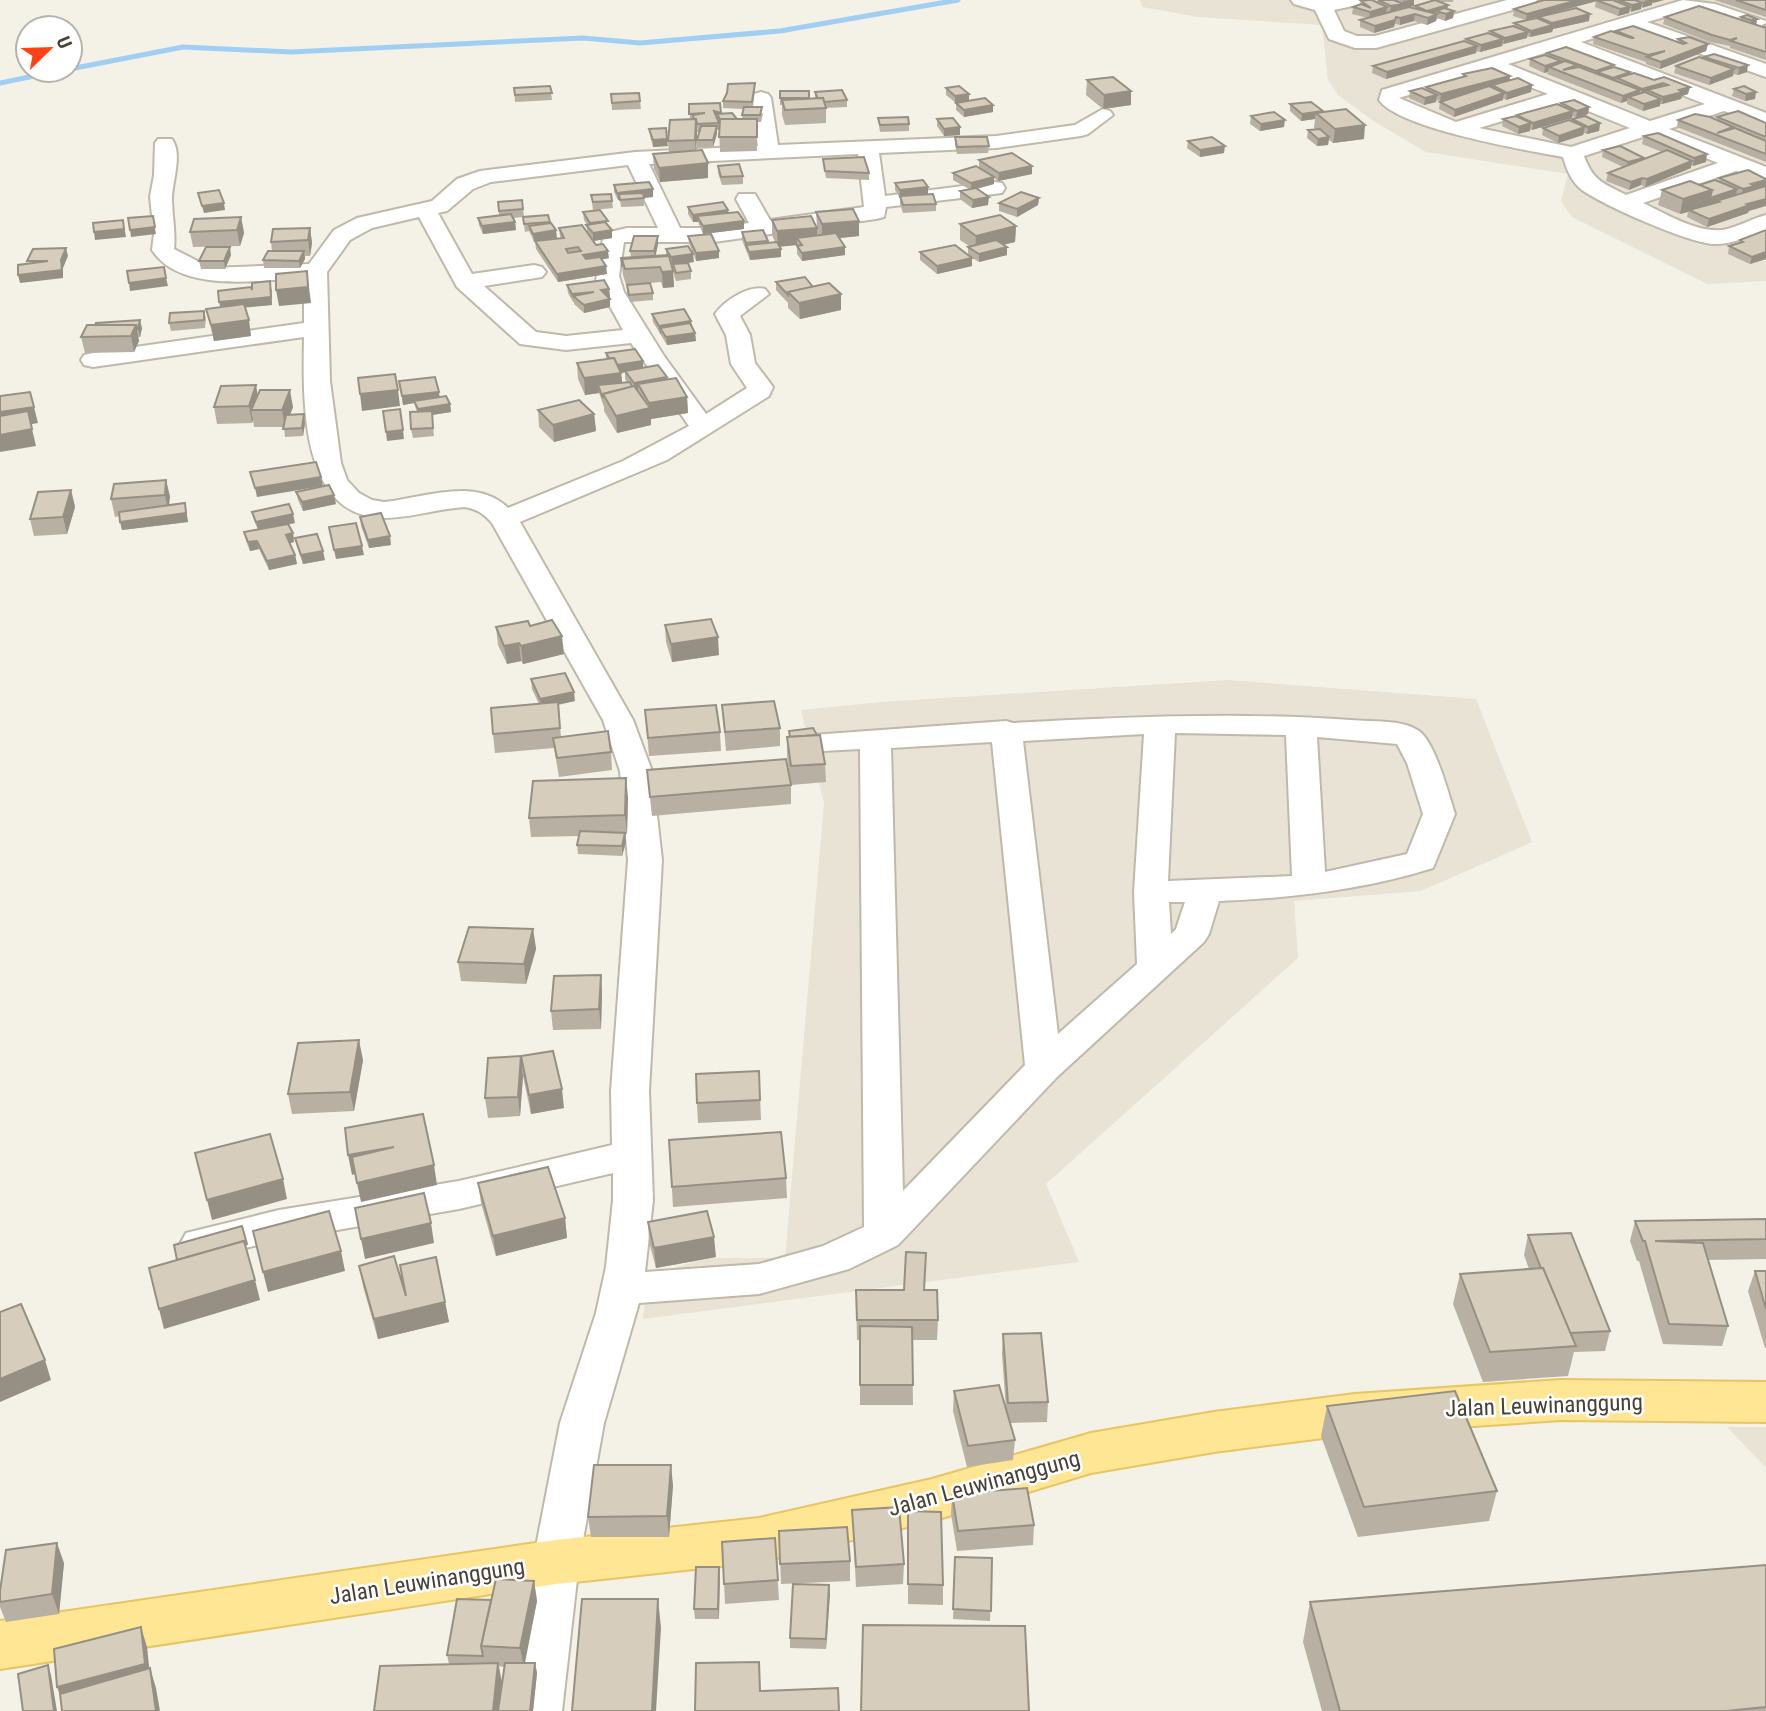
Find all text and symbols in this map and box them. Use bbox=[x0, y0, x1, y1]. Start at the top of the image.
north arrow bbox=[14, 14, 84, 84]
text: U bbox=[51, 33, 77, 52]
street label: Jalan Leuwinanggung bbox=[1445, 1389, 1643, 1422]
street label: Jalan Leuwinanggung bbox=[885, 1445, 1083, 1522]
street label: Jalan Leuwinanggung bbox=[327, 1553, 527, 1610]

